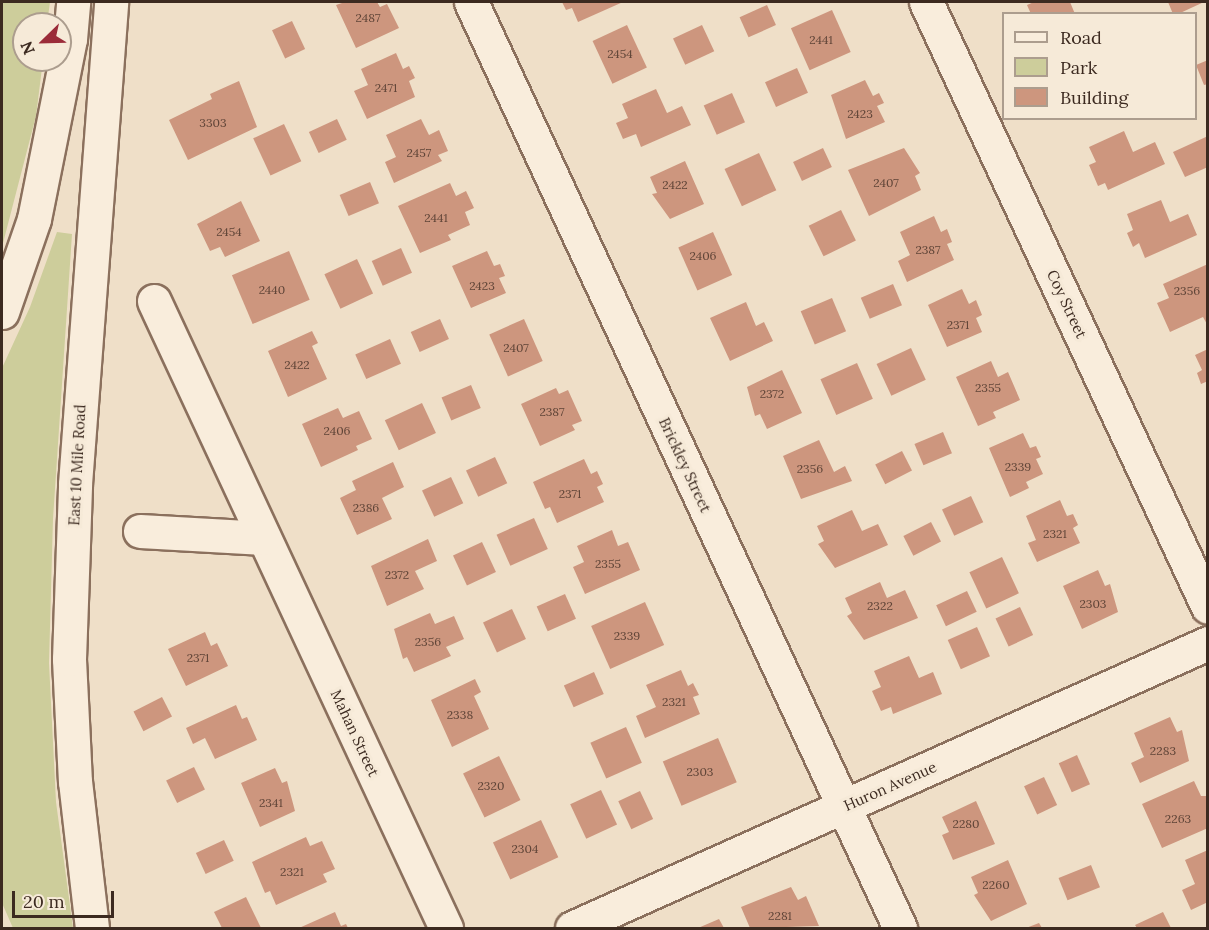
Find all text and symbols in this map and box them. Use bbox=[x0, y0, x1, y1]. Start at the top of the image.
house number: 2487 bbox=[356, 11, 380, 25]
north arrow bbox=[12, 12, 72, 72]
legend bbox=[1002, 12, 1197, 120]
text: Road bbox=[1060, 26, 1102, 49]
house number: 2441 bbox=[809, 33, 833, 47]
text: N bbox=[16, 39, 39, 58]
house number: 2454 bbox=[607, 47, 633, 61]
text: Park bbox=[1060, 56, 1097, 79]
house number: 2471 bbox=[375, 81, 397, 95]
text: Building bbox=[1060, 86, 1128, 109]
house number: 2423 bbox=[847, 107, 873, 121]
house number: 3303 bbox=[199, 116, 227, 130]
house number: 2457 bbox=[407, 146, 431, 160]
house number: 2407 bbox=[873, 176, 899, 190]
house number: 2422 bbox=[662, 178, 688, 192]
house number: 2441 bbox=[424, 211, 448, 225]
house number: 2454 bbox=[216, 225, 242, 239]
house number: 2387 bbox=[915, 243, 941, 257]
house number: 2406 bbox=[689, 249, 717, 263]
street label: Coy Street bbox=[1043, 267, 1091, 341]
house number: 2423 bbox=[469, 279, 495, 293]
house number: 2440 bbox=[259, 283, 285, 297]
house number: 2356 bbox=[1174, 284, 1200, 298]
house number: 2371 bbox=[947, 318, 969, 332]
house number: 2407 bbox=[503, 341, 529, 355]
house number: 2422 bbox=[284, 358, 310, 372]
house number: 2355 bbox=[975, 381, 1001, 395]
house number: 2372 bbox=[760, 387, 784, 401]
street label: East 10 Mile Road bbox=[65, 404, 89, 526]
house number: 2387 bbox=[539, 405, 565, 419]
street label: Brickley Street bbox=[655, 415, 715, 515]
house number: 2406 bbox=[323, 424, 351, 438]
house number: 2339 bbox=[1005, 460, 1031, 474]
house number: 2356 bbox=[797, 462, 823, 476]
house number: 2371 bbox=[559, 487, 581, 501]
house number: 2386 bbox=[353, 501, 379, 515]
house number: 2321 bbox=[1043, 527, 1067, 541]
house number: 2355 bbox=[595, 557, 621, 571]
house number: 2372 bbox=[385, 568, 409, 582]
house number: 2303 bbox=[1079, 597, 1107, 611]
house number: 2322 bbox=[867, 599, 893, 613]
house number: 2339 bbox=[614, 629, 640, 643]
house number: 2356 bbox=[415, 635, 441, 649]
house number: 2371 bbox=[187, 651, 209, 665]
street label: Mahan Street bbox=[327, 687, 383, 779]
house number: 2321 bbox=[662, 695, 686, 709]
house number: 2338 bbox=[447, 708, 473, 722]
house number: 2283 bbox=[1150, 744, 1176, 758]
street label: Huron Avenue bbox=[841, 758, 939, 814]
house number: 2303 bbox=[686, 765, 714, 779]
house number: 2320 bbox=[478, 779, 504, 793]
house number: 2341 bbox=[259, 796, 283, 810]
house number: 2263 bbox=[1165, 812, 1191, 826]
house number: 2280 bbox=[952, 817, 980, 831]
house number: 2304 bbox=[512, 842, 538, 856]
house number: 2321 bbox=[280, 865, 304, 879]
house number: 2260 bbox=[982, 878, 1010, 892]
scale bar bbox=[15, 879, 117, 917]
text: 20 m bbox=[23, 890, 65, 913]
house number: 2281 bbox=[768, 909, 792, 923]

